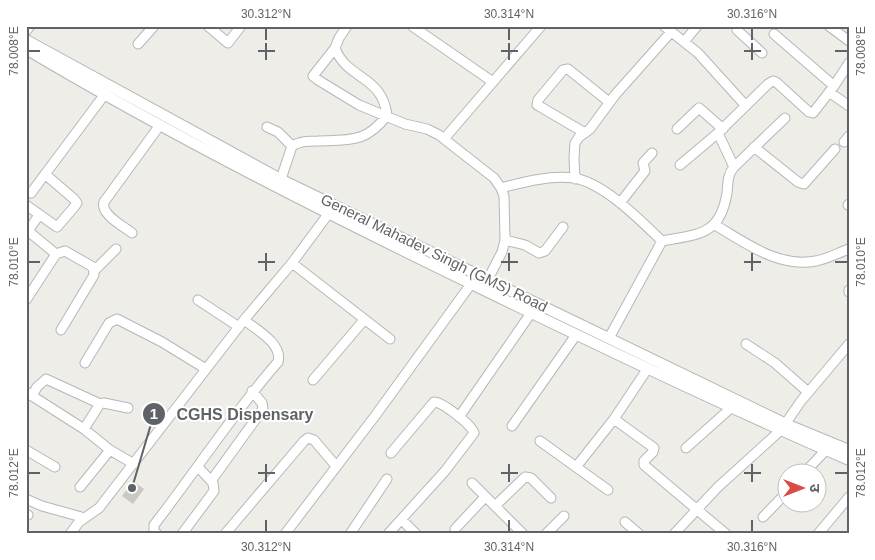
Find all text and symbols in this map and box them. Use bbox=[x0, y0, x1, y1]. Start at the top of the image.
text: 30.312°N bbox=[241, 7, 291, 21]
text: 30.314°N bbox=[484, 7, 534, 21]
text: 30.316°N bbox=[727, 7, 777, 21]
text: 78.008°E bbox=[7, 26, 21, 76]
text: 78.008°E bbox=[854, 26, 868, 76]
street label: General Mahadev Singh (GMS) Road bbox=[318, 190, 550, 315]
text: 78.010°E bbox=[7, 237, 21, 287]
text: 78.010°E bbox=[854, 237, 868, 287]
callout: CGHS Dispensary bbox=[142, 399, 324, 430]
text: 1 bbox=[150, 405, 158, 422]
text: CGHS Dispensary bbox=[177, 406, 314, 423]
text: 78.012°E bbox=[7, 448, 21, 498]
text: 78.012°E bbox=[854, 448, 868, 498]
north arrow bbox=[778, 462, 828, 512]
text: उ bbox=[807, 484, 823, 493]
text: 30.312°N bbox=[241, 540, 291, 554]
text: 30.314°N bbox=[484, 540, 534, 554]
text: 30.316°N bbox=[727, 540, 777, 554]

